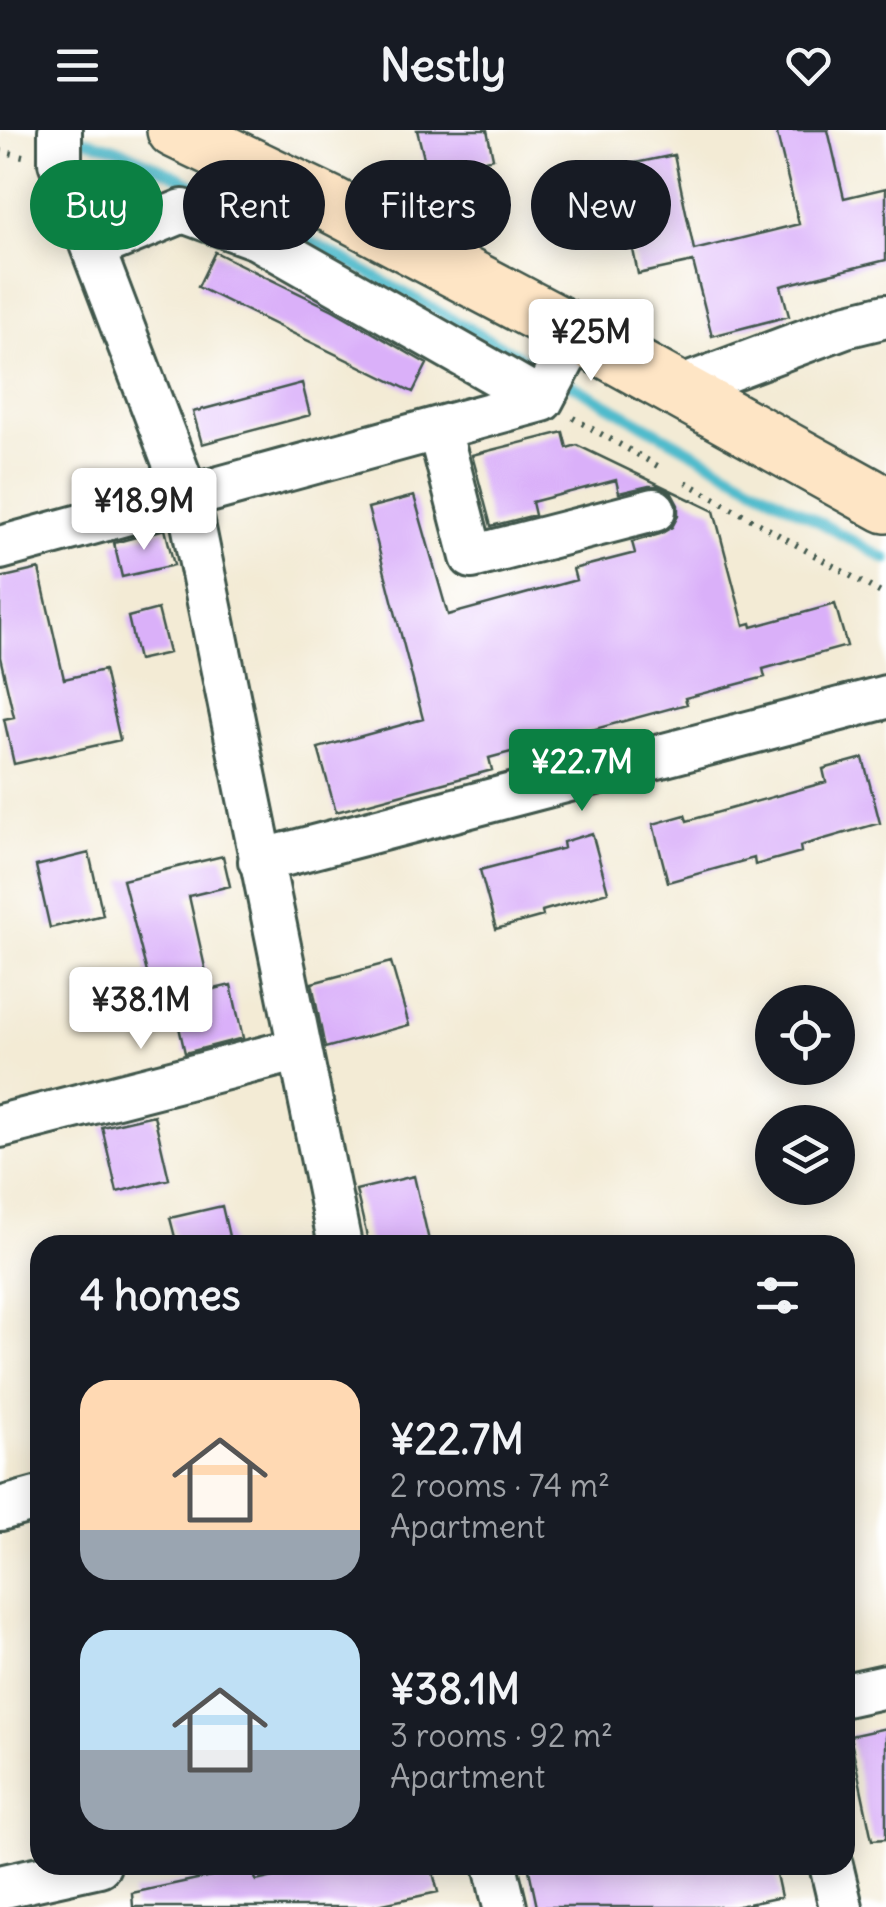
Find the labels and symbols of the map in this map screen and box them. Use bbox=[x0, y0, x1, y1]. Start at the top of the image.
pin: ¥25M bbox=[532, 299, 650, 384]
pin: ¥18.9M bbox=[63, 468, 225, 553]
pin: ¥22.7M bbox=[501, 729, 663, 814]
pin: ¥38.1M bbox=[60, 967, 222, 1052]

